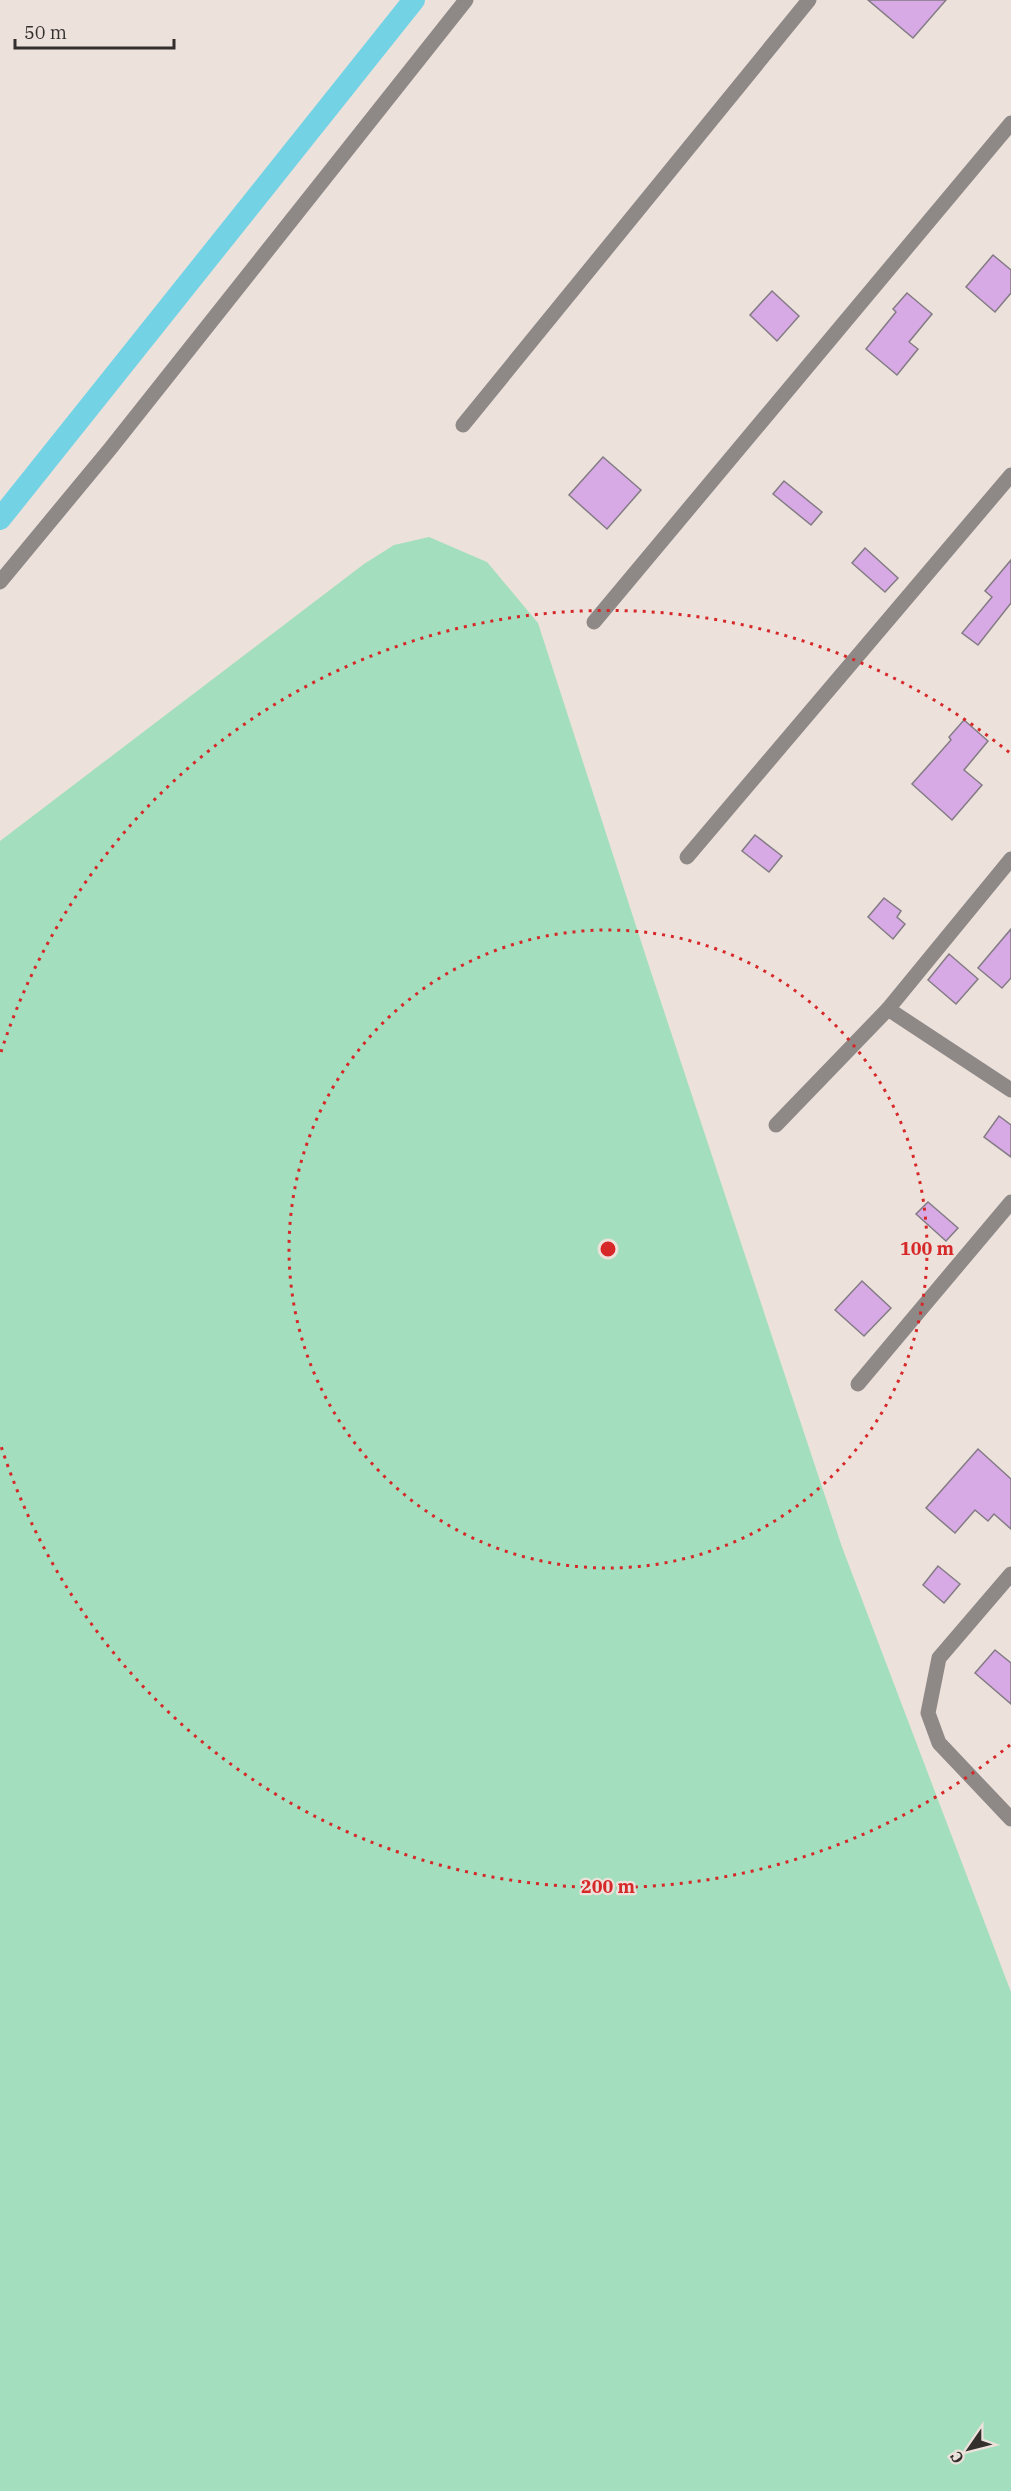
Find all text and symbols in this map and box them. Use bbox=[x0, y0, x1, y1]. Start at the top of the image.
scale bar bbox=[15, 12, 174, 50]
text: 50 m bbox=[24, 21, 67, 44]
text: 100 m bbox=[900, 1237, 955, 1260]
centre of rings bbox=[598, 1239, 618, 1259]
text: 200 m bbox=[581, 1875, 636, 1898]
north arrow bbox=[939, 2419, 999, 2479]
text: С bbox=[945, 2448, 968, 2468]

